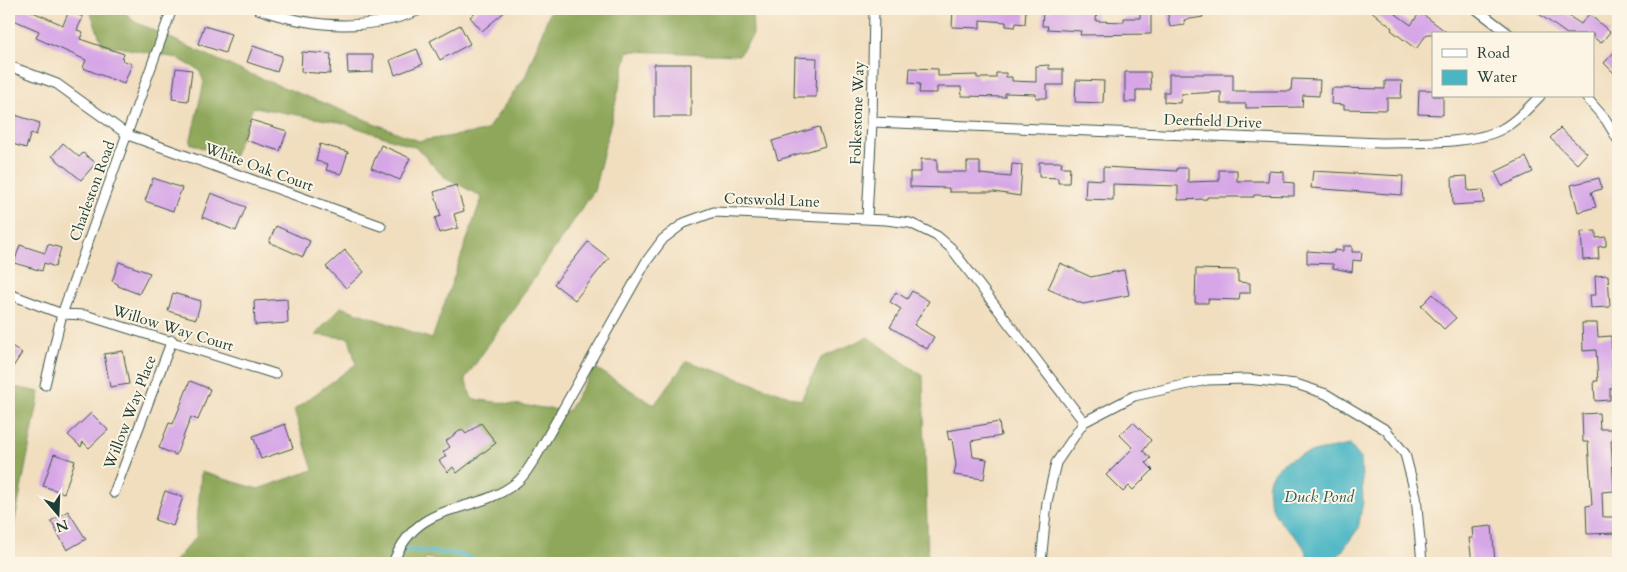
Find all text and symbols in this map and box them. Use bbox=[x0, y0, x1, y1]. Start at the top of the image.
legend bbox=[1432, 32, 1594, 98]
text: Road bbox=[1477, 43, 1510, 63]
street label: Folkestone Way bbox=[845, 61, 869, 165]
text: Water bbox=[1476, 67, 1518, 87]
street label: Deerfield Drive bbox=[1163, 109, 1263, 133]
street label: Charleston Road bbox=[65, 138, 119, 244]
street label: White Oak Court bbox=[201, 138, 316, 196]
street label: Cotswold Lane bbox=[724, 188, 821, 212]
street label: Willow Way Court bbox=[109, 300, 236, 356]
street label: Willow Way Place bbox=[99, 352, 161, 473]
water label: Duck Pond bbox=[1284, 486, 1355, 508]
north arrow bbox=[32, 490, 82, 540]
text: N bbox=[53, 515, 71, 537]

